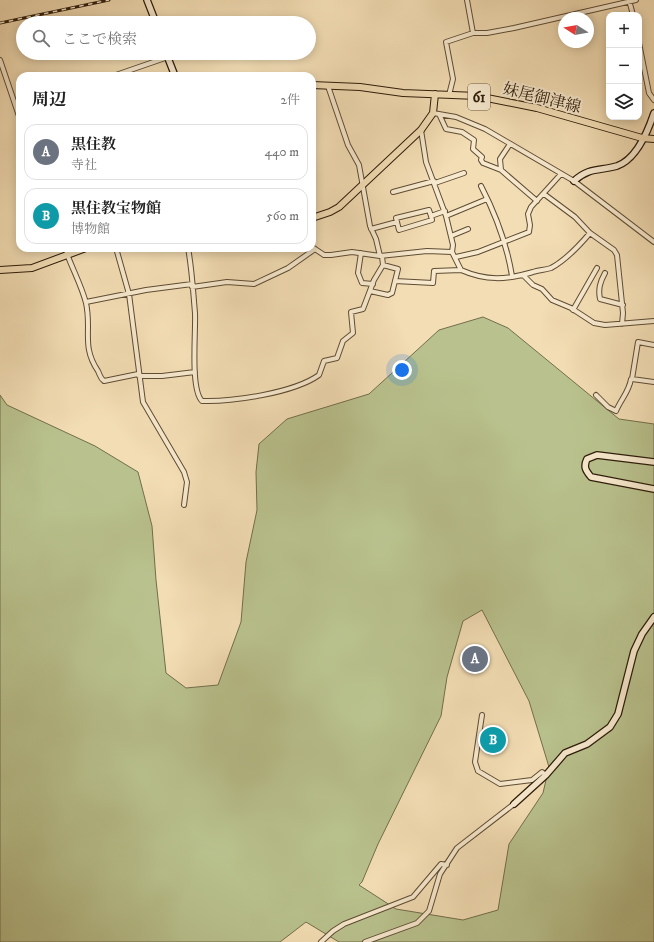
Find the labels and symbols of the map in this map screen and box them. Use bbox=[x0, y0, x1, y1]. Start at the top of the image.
north arrow bbox=[558, 12, 594, 48]
street label: 妹尾御津線 bbox=[501, 79, 583, 117]
road number: 61 bbox=[468, 84, 490, 110]
your location bbox=[392, 360, 412, 380]
pin: A bbox=[462, 644, 488, 674]
pin: B bbox=[480, 725, 506, 755]

